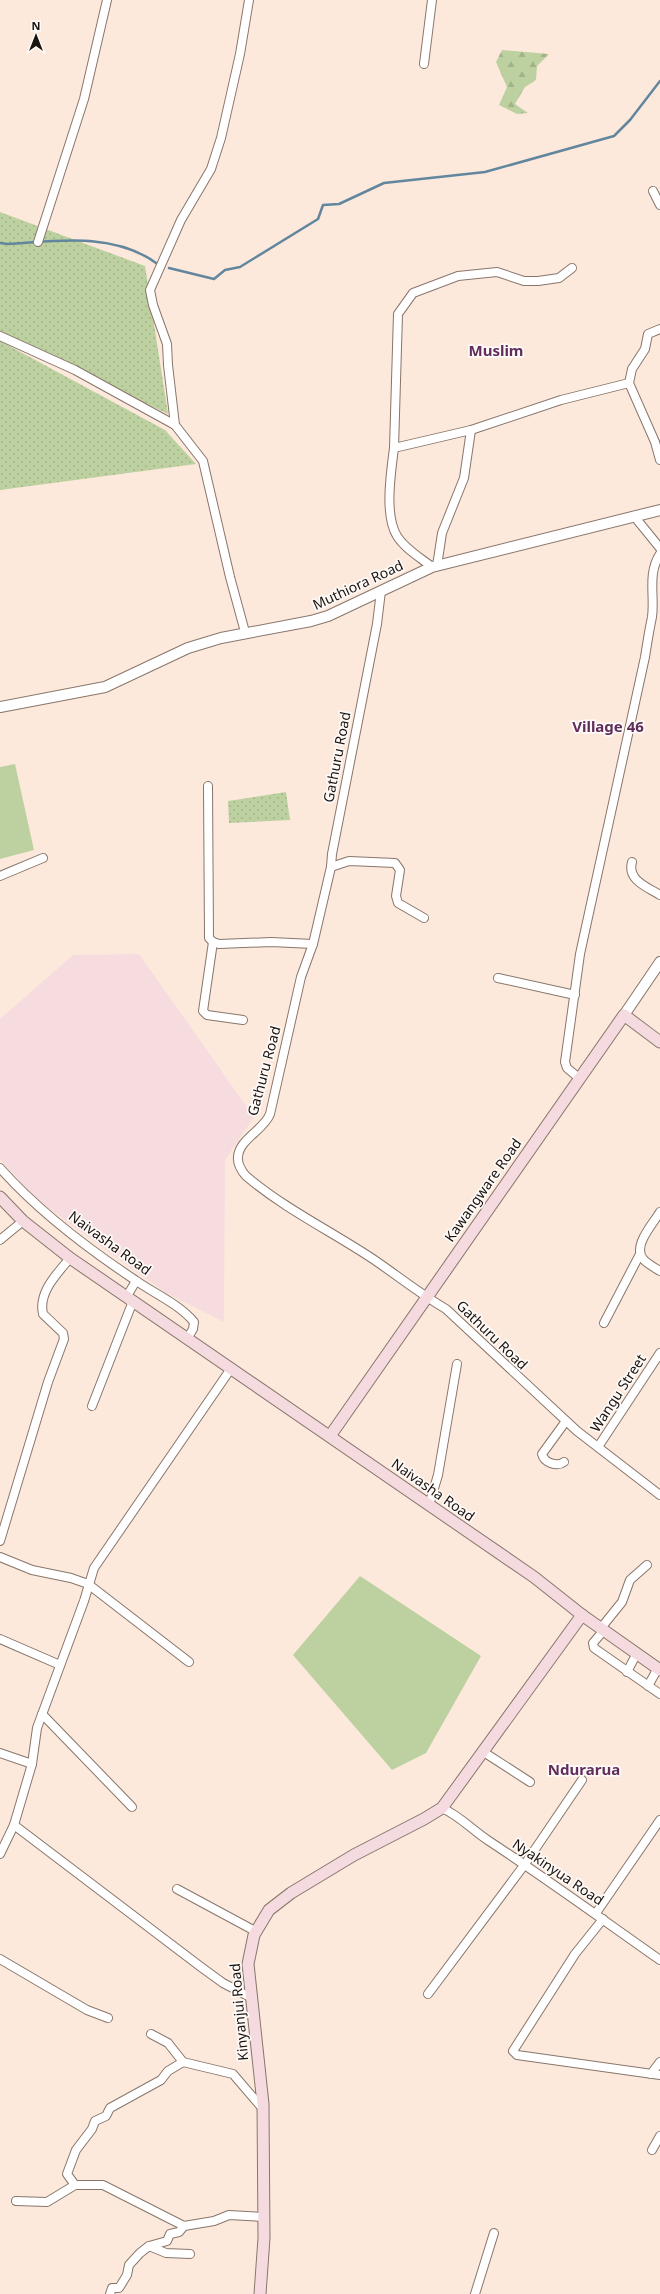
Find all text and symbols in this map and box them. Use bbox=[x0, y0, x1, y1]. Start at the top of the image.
north arrow bbox=[16, 16, 56, 56]
text: N bbox=[32, 18, 40, 33]
district label: Muslim bbox=[468, 340, 524, 360]
street label: Muthiora Road bbox=[309, 555, 406, 614]
street label: Gathuru Road bbox=[318, 710, 355, 804]
district label: Village 46 bbox=[572, 716, 644, 736]
street label: Gathuru Road bbox=[242, 1024, 285, 1118]
street label: Kawangware Road bbox=[440, 1134, 525, 1245]
street label: Naivasha Road bbox=[65, 1206, 155, 1279]
street label: Gathuru Road bbox=[453, 1296, 532, 1373]
street label: Wangu Street bbox=[585, 1350, 650, 1435]
street label: Naivasha Road bbox=[388, 1454, 479, 1525]
district label: Ndurarua bbox=[548, 1759, 620, 1779]
street label: Nyakinyua Road bbox=[509, 1834, 608, 1909]
street label: Kinyanjui Road bbox=[225, 1963, 252, 2062]

